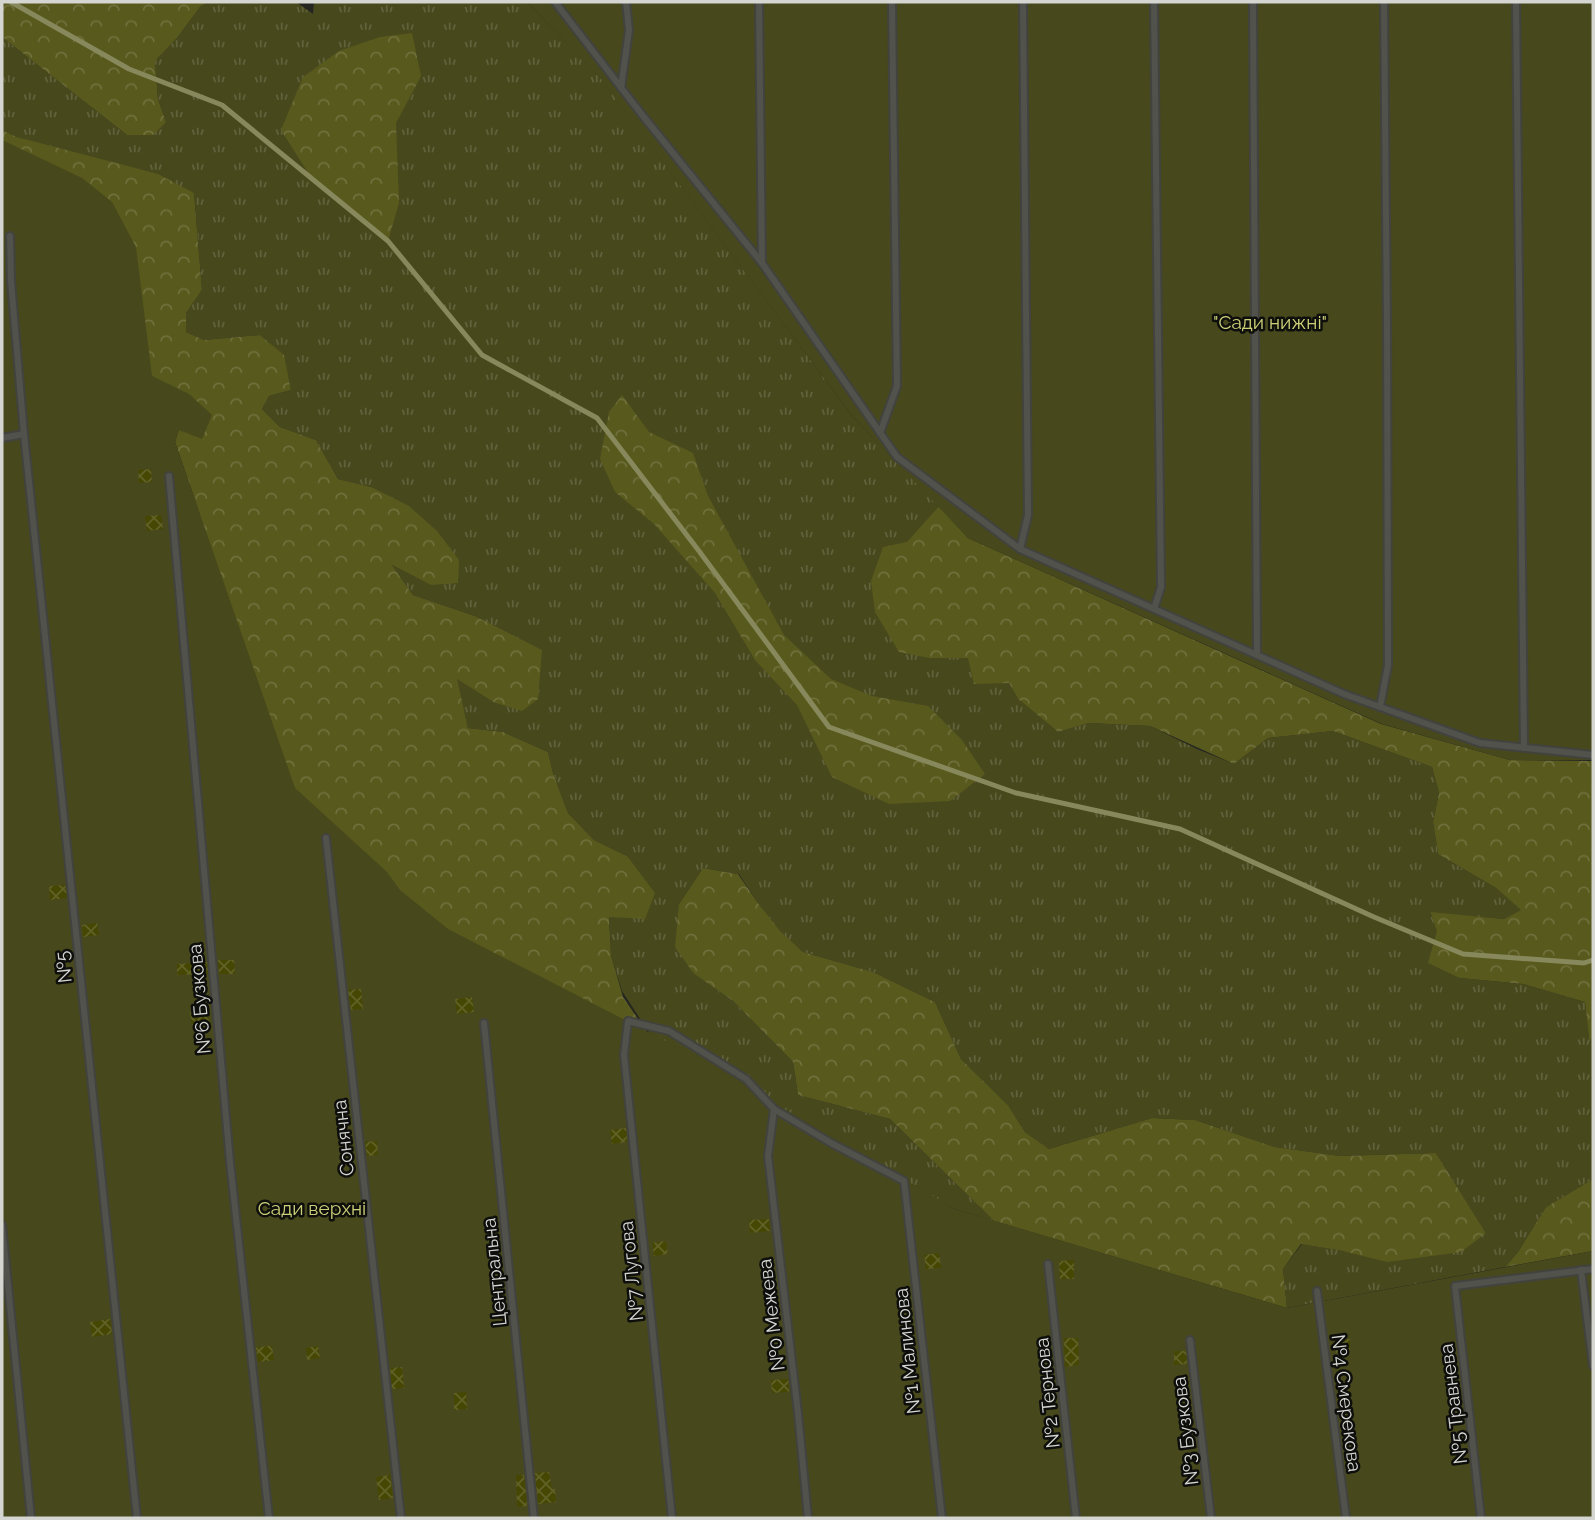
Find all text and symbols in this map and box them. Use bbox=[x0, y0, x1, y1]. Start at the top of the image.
park label: "Сади нижні" bbox=[1213, 311, 1327, 333]
street label: №6 Бузкова bbox=[183, 943, 215, 1055]
street label: №5 bbox=[50, 950, 76, 984]
street label: Сонячна bbox=[328, 1099, 358, 1177]
park label: Сади верхні bbox=[258, 1197, 366, 1219]
street label: Центральна bbox=[477, 1217, 511, 1327]
street label: №7 Лугова bbox=[615, 1220, 647, 1322]
street label: №0 Межева bbox=[753, 1258, 789, 1372]
street label: №1 Малинова bbox=[889, 1287, 925, 1415]
street label: №4 Смерекова bbox=[1328, 1333, 1366, 1473]
street label: №2 Тернова bbox=[1030, 1337, 1064, 1449]
street label: №5 Травнева bbox=[1435, 1343, 1471, 1465]
street label: №3 Бузкова bbox=[1167, 1375, 1203, 1487]

